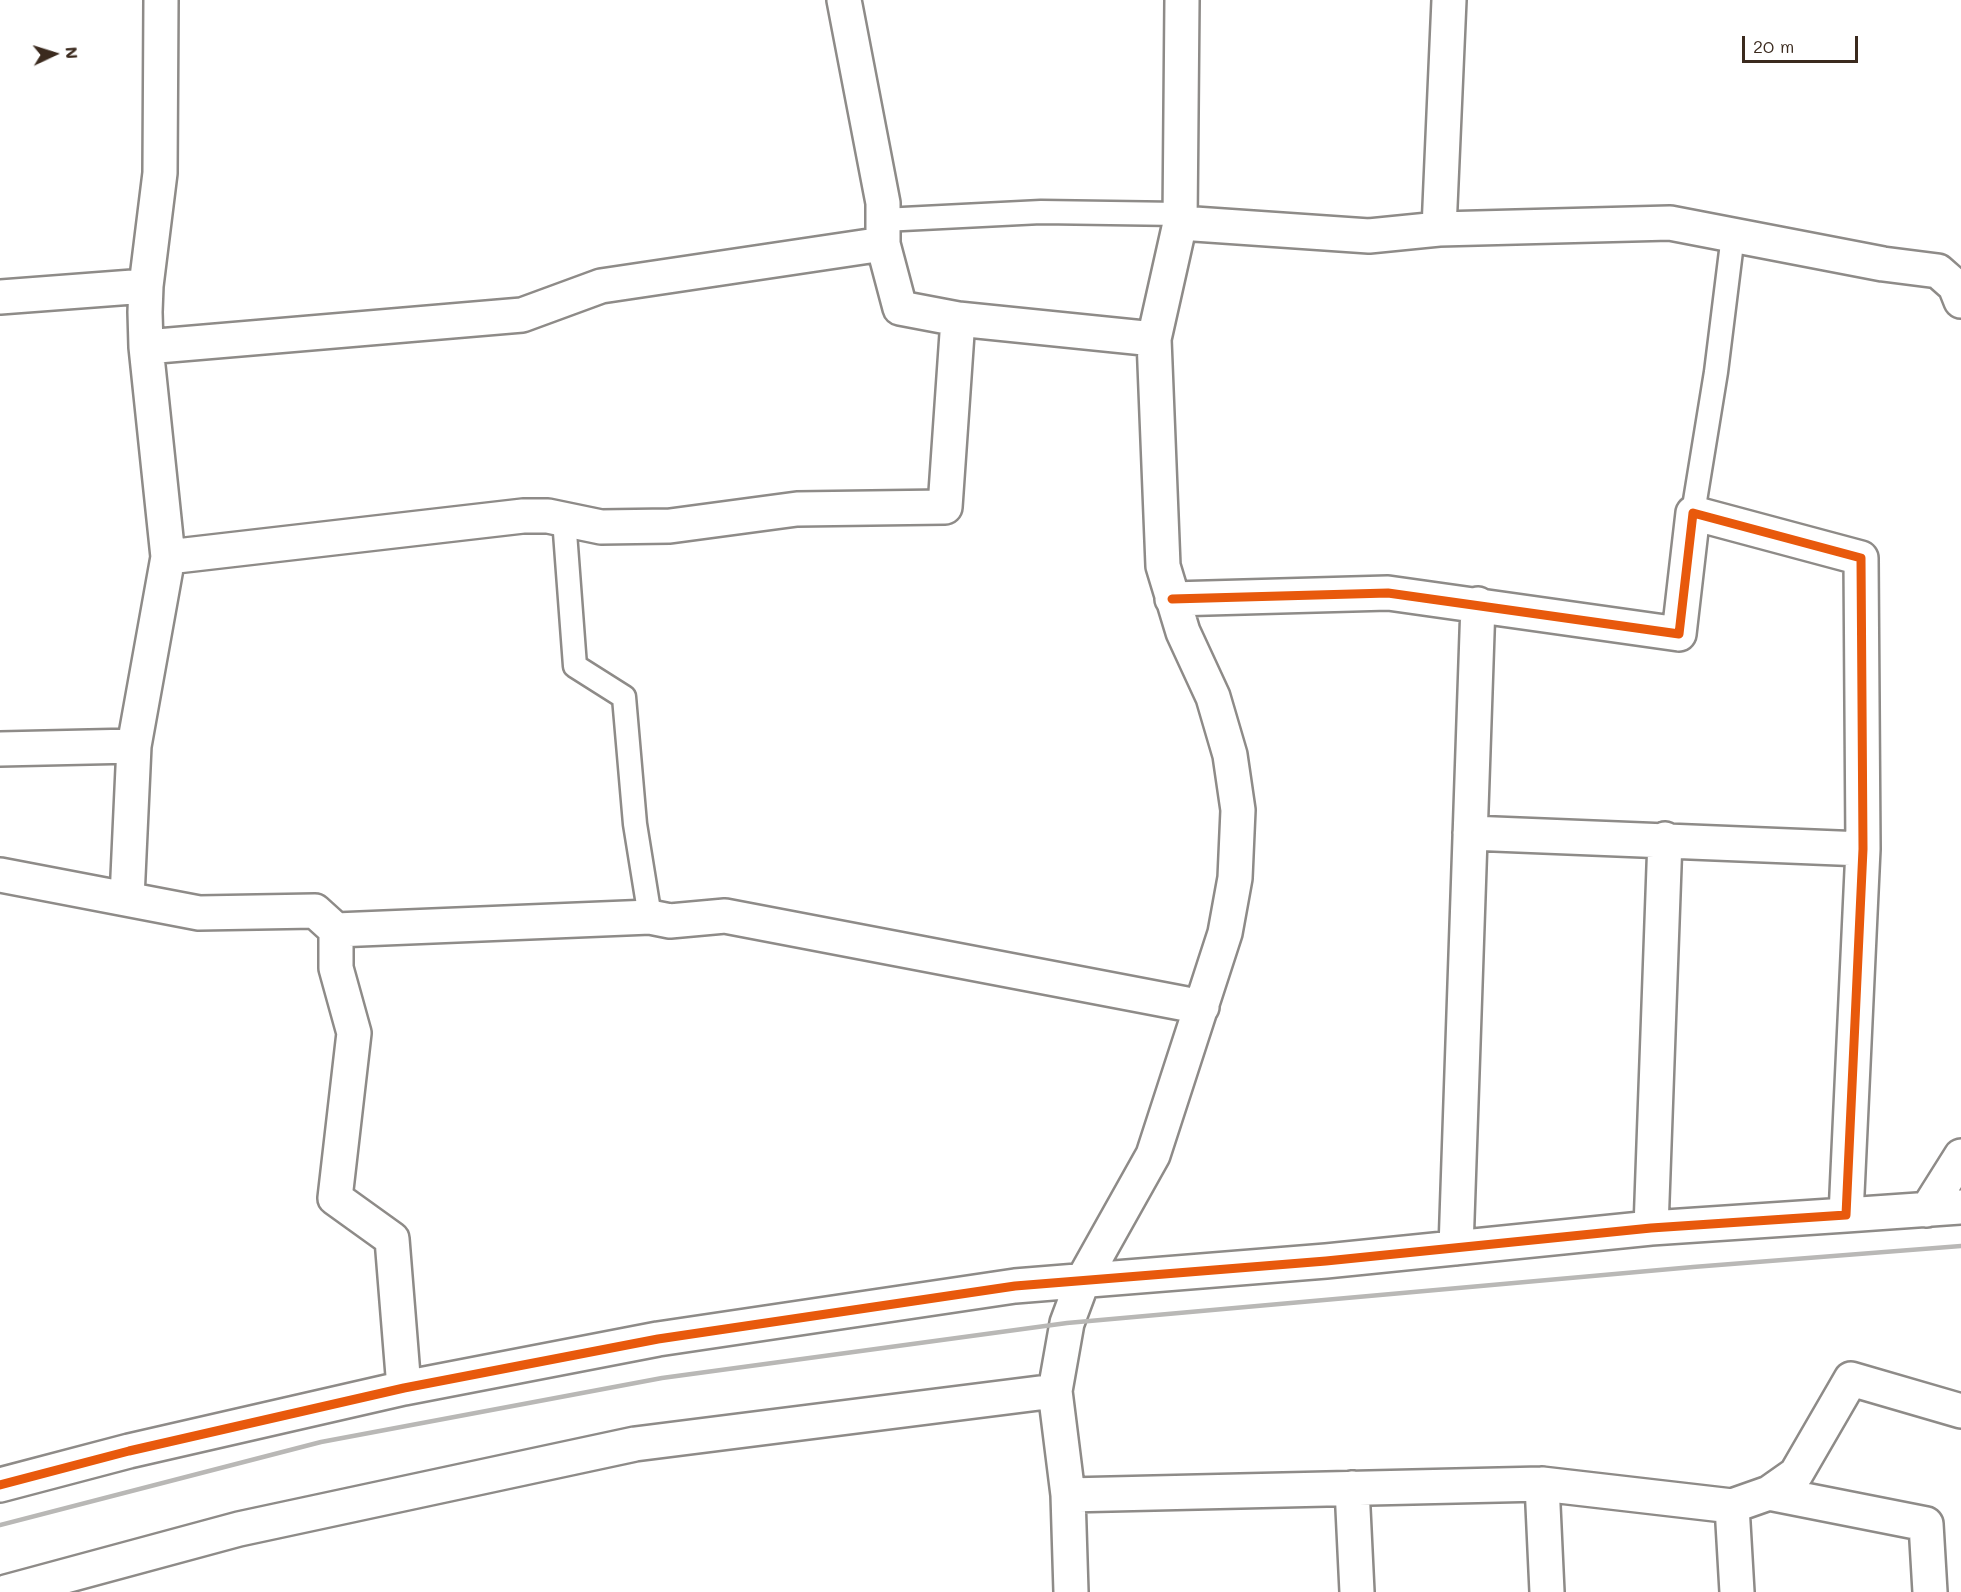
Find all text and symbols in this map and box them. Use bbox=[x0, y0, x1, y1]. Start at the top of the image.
north arrow bbox=[24, 24, 84, 84]
scale bar bbox=[1745, 24, 1860, 62]
text: 20 m bbox=[1753, 34, 1794, 58]
text: N bbox=[62, 46, 83, 60]

